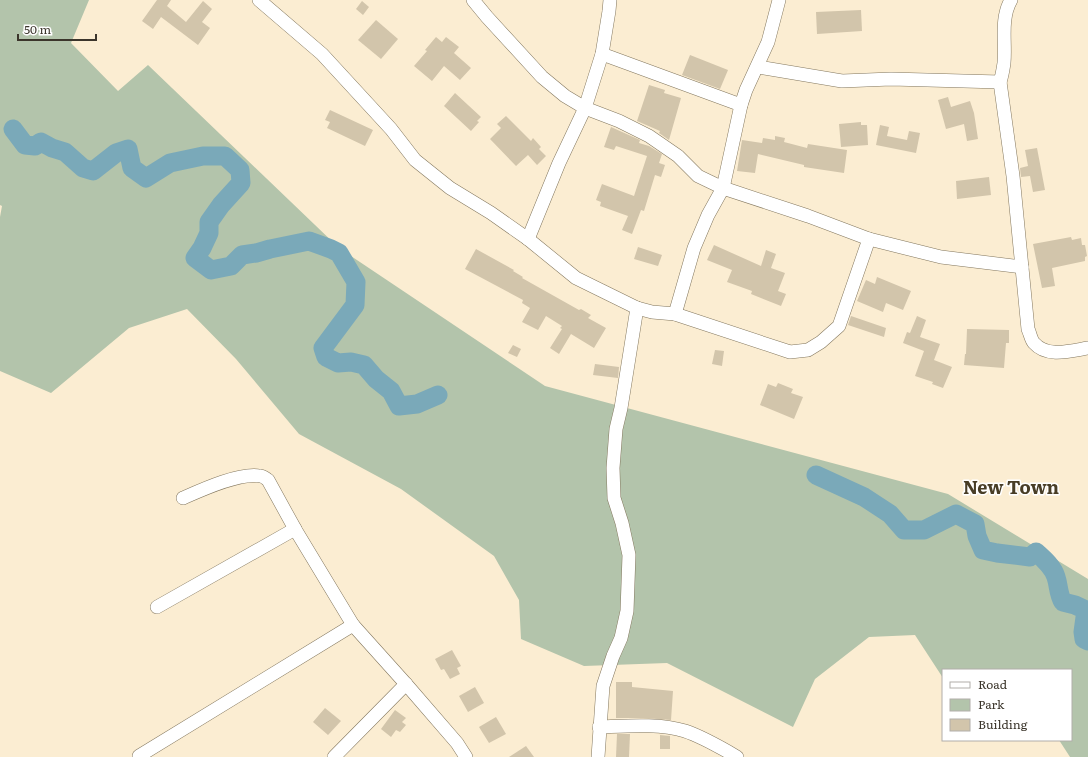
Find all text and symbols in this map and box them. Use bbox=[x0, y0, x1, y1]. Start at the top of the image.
scale bar bbox=[18, 16, 96, 42]
text: 50 m bbox=[24, 20, 51, 38]
district label: New Town bbox=[963, 473, 1060, 500]
legend bbox=[942, 669, 1072, 741]
text: Road bbox=[978, 675, 1008, 693]
text: Park bbox=[978, 695, 1005, 713]
text: Building bbox=[978, 715, 1028, 733]

